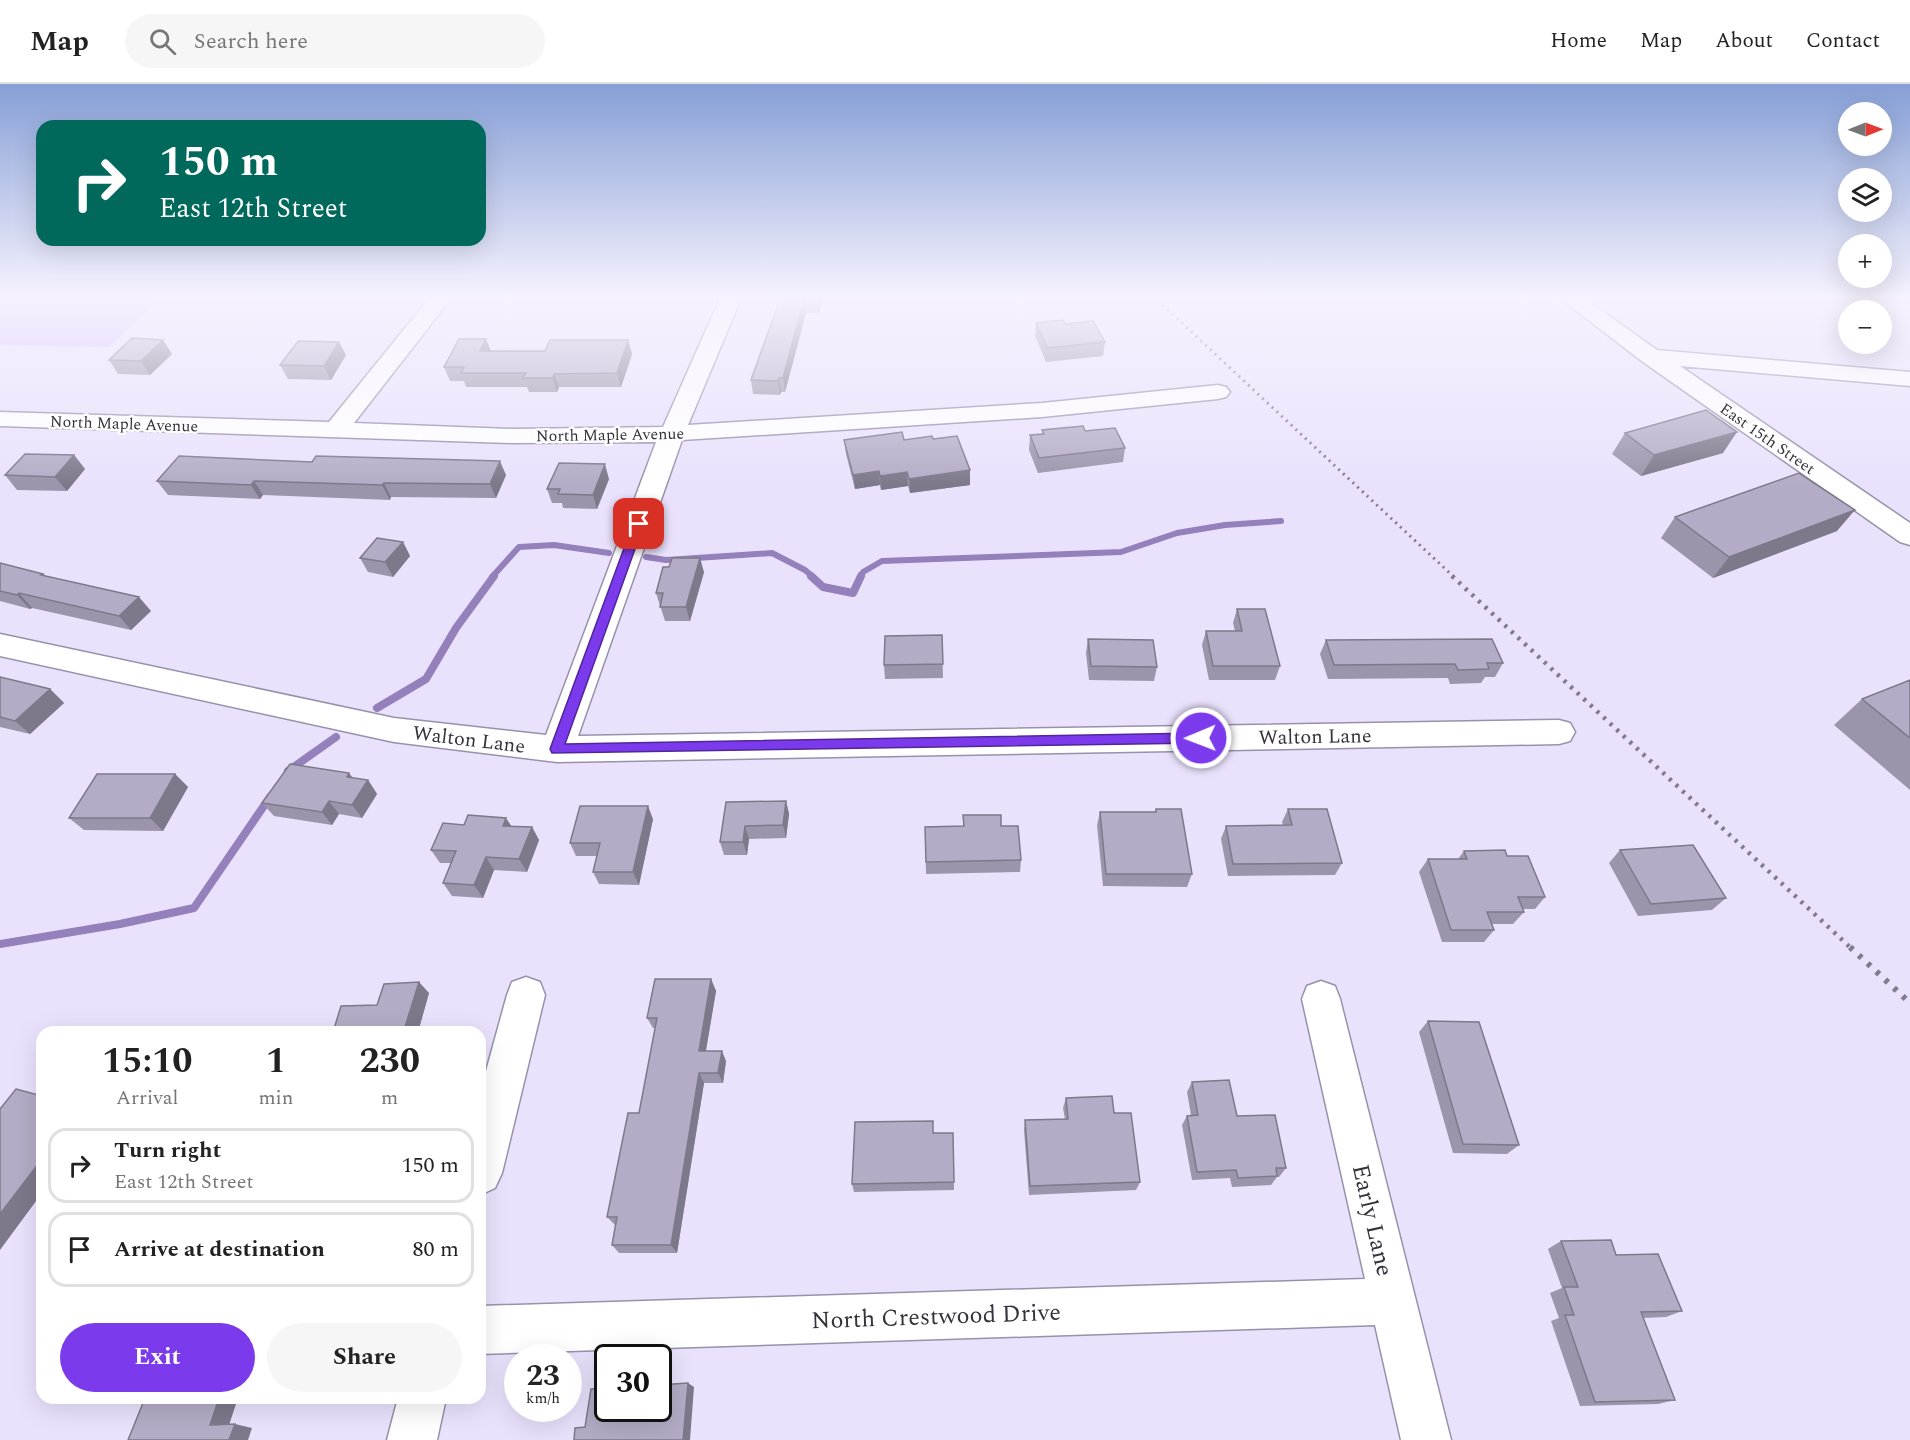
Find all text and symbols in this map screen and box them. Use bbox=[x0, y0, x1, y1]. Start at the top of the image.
search box bbox=[125, 14, 545, 68]
text: Map bbox=[30, 20, 89, 63]
icon: search bbox=[146, 25, 179, 58]
text: Search here bbox=[194, 25, 308, 58]
text: Home bbox=[1550, 25, 1607, 57]
text: Map bbox=[1640, 25, 1682, 57]
text: About bbox=[1715, 25, 1773, 57]
text: Contact bbox=[1806, 25, 1880, 57]
north arrow bbox=[1838, 102, 1892, 156]
map controls bbox=[1838, 102, 1892, 354]
text: 150 m bbox=[159, 131, 278, 194]
icon: right bbox=[60, 144, 138, 222]
button: layers bbox=[1838, 168, 1892, 222]
text: East 12th Street bbox=[159, 188, 347, 230]
button: + bbox=[1838, 234, 1892, 288]
button: − bbox=[1838, 300, 1892, 354]
street label: East 15th Street bbox=[1715, 397, 1820, 481]
street label: North Maple Avenue bbox=[49, 409, 198, 439]
street label: North Maple Avenue bbox=[536, 422, 684, 448]
pin bbox=[613, 498, 664, 549]
icon: arrive bbox=[622, 507, 655, 540]
position arrow bbox=[1169, 706, 1233, 770]
street label: Walton Lane bbox=[411, 718, 527, 762]
street label: Walton Lane bbox=[1258, 721, 1372, 753]
text: 15:10 bbox=[102, 1034, 192, 1089]
text: 1 bbox=[266, 1034, 286, 1089]
text: 230 bbox=[359, 1034, 420, 1089]
text: Arrival bbox=[116, 1083, 178, 1113]
text: min bbox=[258, 1083, 293, 1113]
text: m bbox=[381, 1083, 398, 1113]
text: Turn right bbox=[114, 1134, 221, 1167]
icon: right bbox=[63, 1149, 96, 1182]
text: 150 m bbox=[402, 1149, 459, 1182]
street label: Early Lane bbox=[1342, 1161, 1402, 1280]
text: East 12th Street bbox=[114, 1167, 254, 1197]
icon: arrive bbox=[63, 1233, 96, 1266]
text: Arrive at destination bbox=[114, 1233, 325, 1266]
text: 80 m bbox=[413, 1233, 459, 1266]
street label: North Crestwood Drive bbox=[811, 1295, 1061, 1339]
button: Exit bbox=[60, 1323, 255, 1392]
button: Share bbox=[267, 1323, 462, 1392]
speed limit sign: 30 bbox=[594, 1344, 672, 1422]
text: 23 bbox=[526, 1353, 560, 1399]
text: km/h bbox=[526, 1387, 560, 1410]

